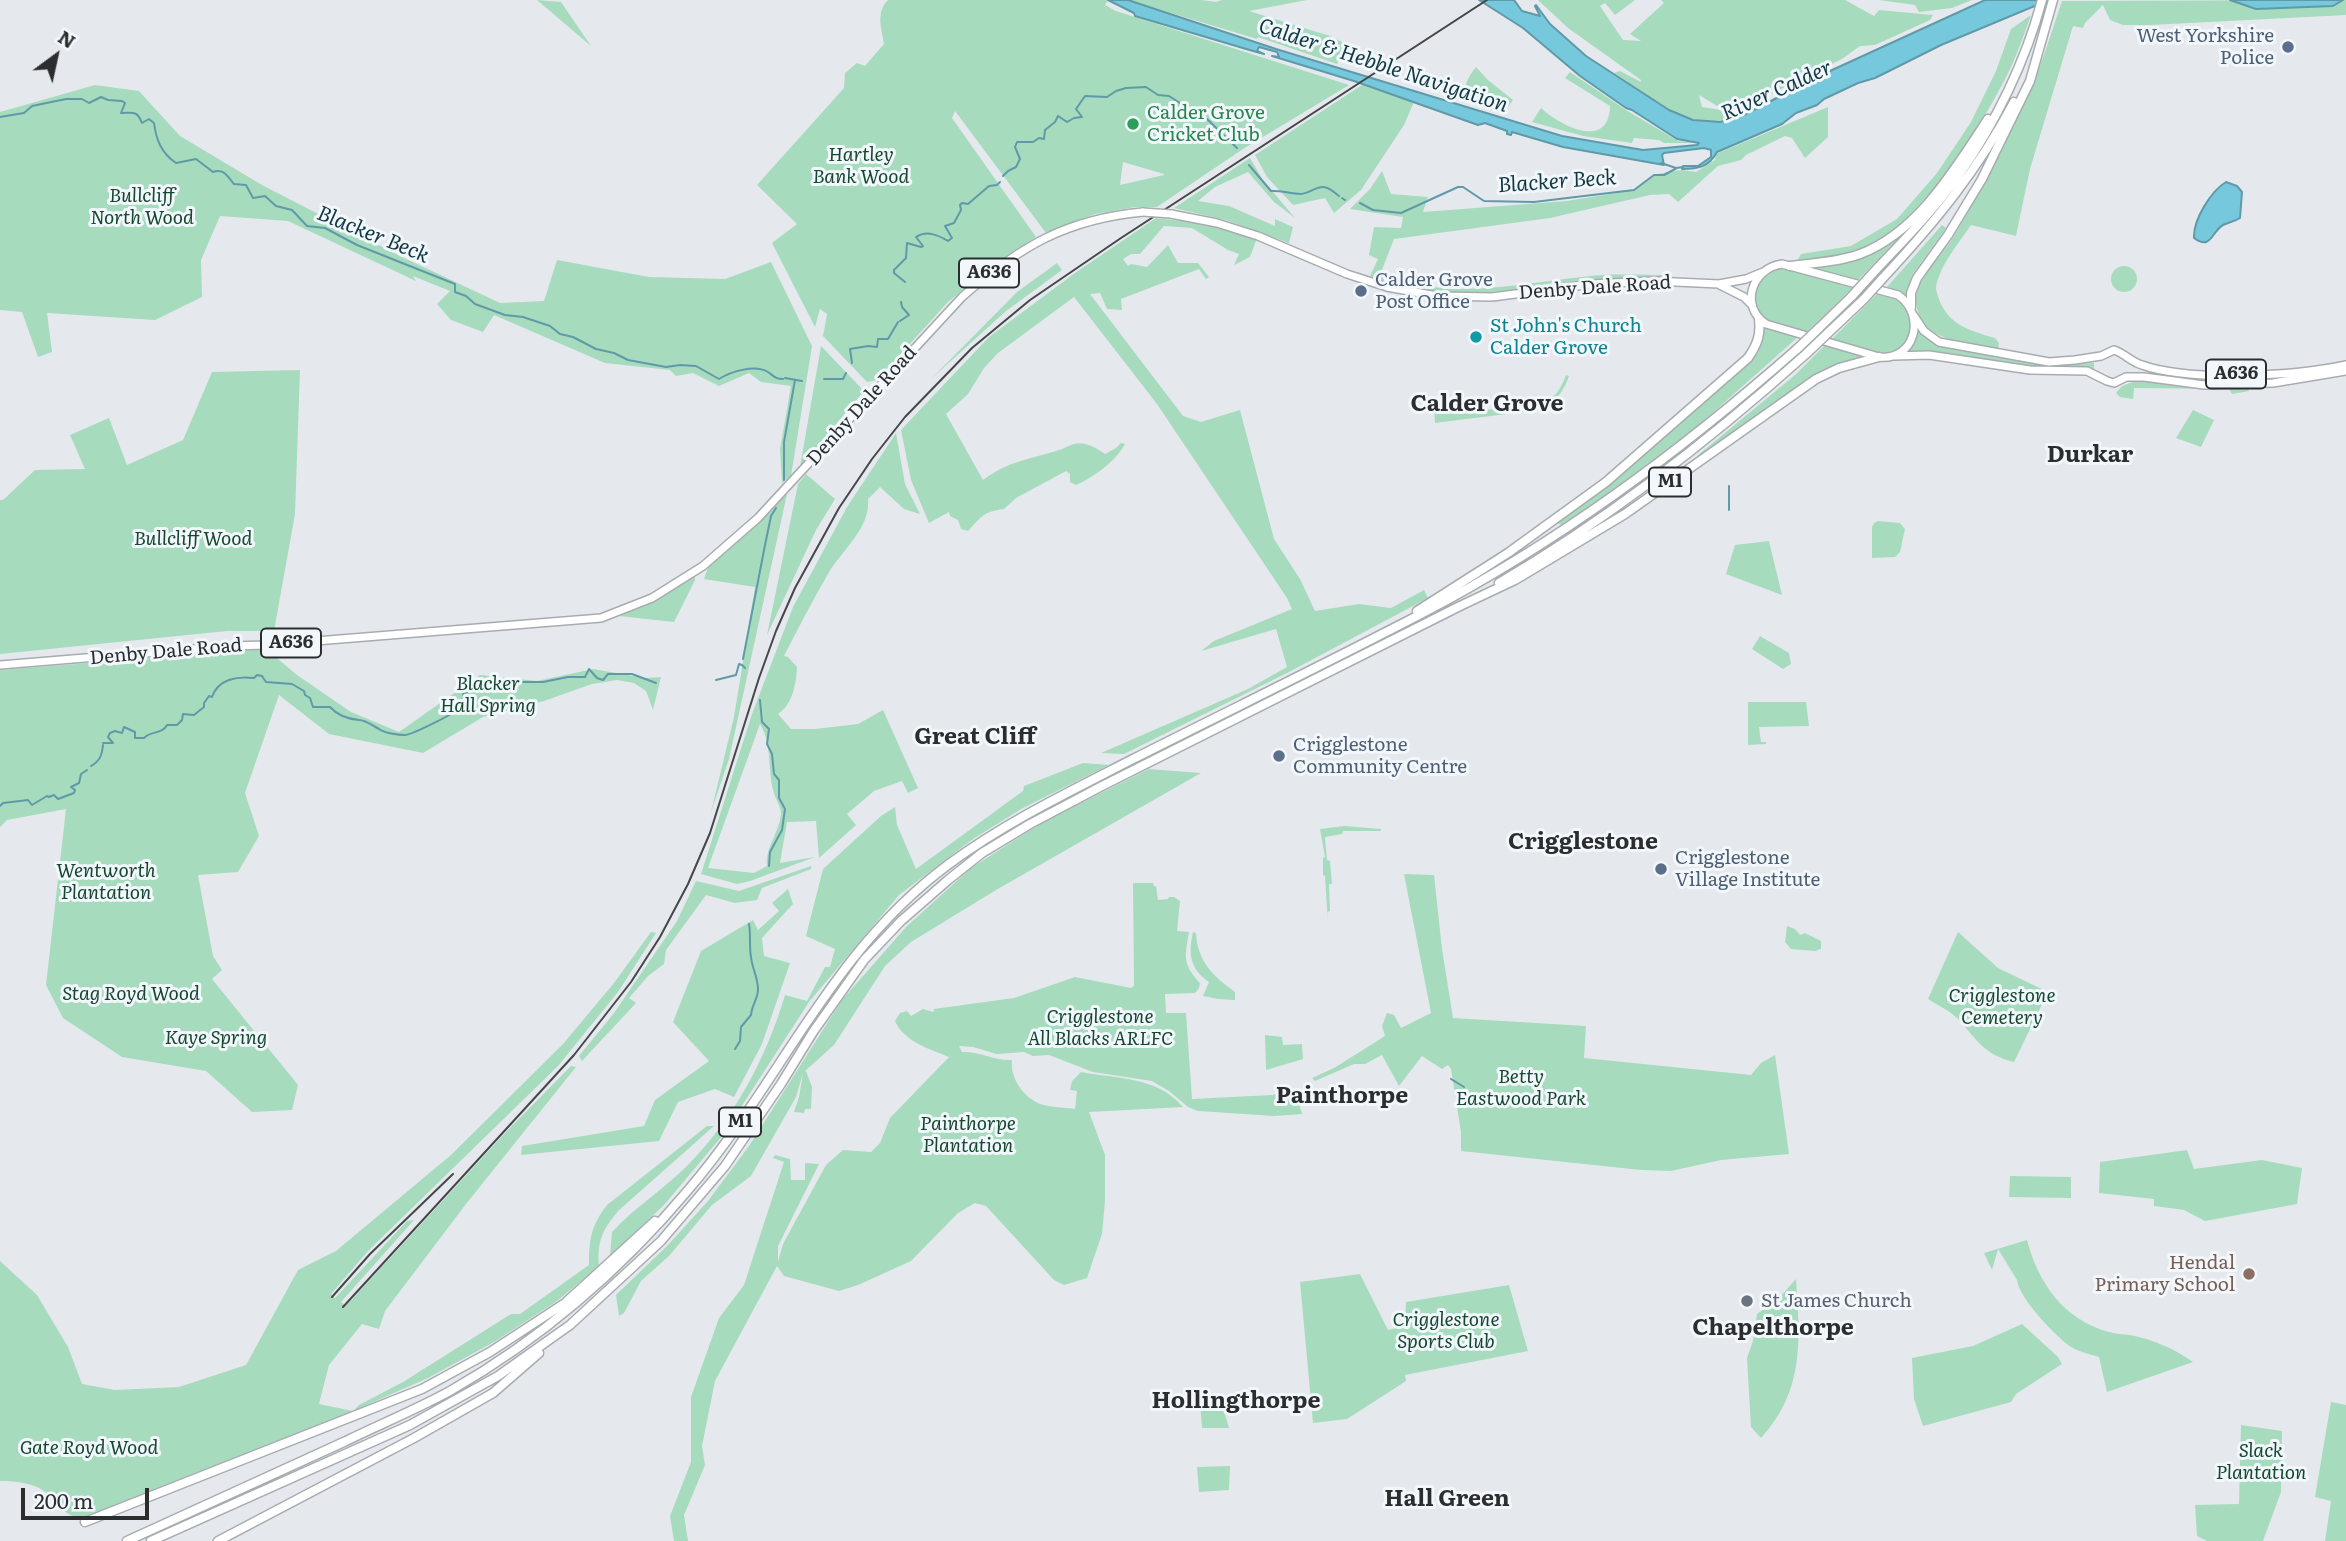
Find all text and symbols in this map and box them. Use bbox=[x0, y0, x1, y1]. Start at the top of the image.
water label: Calder & Hebble Navigation bbox=[1255, 14, 1511, 118]
north arrow bbox=[21, 21, 91, 91]
text: N bbox=[53, 22, 82, 54]
place label: West Yorkshire Police bbox=[2136, 25, 2274, 69]
marker: West Yorkshire Police bbox=[2280, 39, 2296, 55]
water label: River Calder bbox=[1718, 55, 1836, 127]
place label: Calder Grove Cricket Club bbox=[1147, 102, 1265, 146]
marker: Calder Grove Cricket Club bbox=[1125, 116, 1141, 132]
park label: Hartley Bank Wood bbox=[813, 144, 909, 188]
water label: Blacker Beck bbox=[1497, 165, 1617, 199]
park label: Bullcliff North Wood bbox=[90, 185, 194, 229]
water label: Blacker Beck bbox=[313, 201, 433, 269]
road number: A636 bbox=[959, 258, 1019, 288]
place label: Calder Grove Post Office bbox=[1375, 269, 1493, 313]
street label: Denby Dale Road bbox=[1518, 271, 1672, 305]
marker: Calder Grove Post Office bbox=[1353, 283, 1369, 299]
place label: St John's Church Calder Grove bbox=[1490, 315, 1642, 359]
marker: St John's Church Calder Grove bbox=[1468, 329, 1484, 345]
street label: Denby Dale Road bbox=[802, 342, 922, 470]
road number: A636 bbox=[2206, 360, 2266, 388]
district label: Calder Grove bbox=[1410, 390, 1564, 418]
district label: Durkar bbox=[2047, 441, 2133, 469]
road number: M1 bbox=[1649, 468, 1691, 496]
park label: Bullcliff Wood bbox=[134, 528, 252, 550]
road number: A636 bbox=[261, 628, 321, 658]
street label: Denby Dale Road bbox=[89, 634, 243, 670]
park label: Blacker Hall Spring bbox=[440, 673, 536, 717]
district label: Great Cliff bbox=[914, 723, 1036, 751]
place label: Crigglestone Community Centre bbox=[1293, 734, 1467, 778]
marker: Crigglestone Community Centre bbox=[1271, 748, 1287, 764]
district label: Crigglestone bbox=[1508, 828, 1658, 856]
place label: Crigglestone Village Institute bbox=[1675, 847, 1820, 891]
park label: Wentworth Plantation bbox=[56, 860, 156, 904]
marker: Crigglestone Village Institute bbox=[1653, 861, 1669, 877]
park label: Stag Royd Wood bbox=[62, 983, 200, 1005]
park label: Crigglestone Cemetery bbox=[1949, 985, 2055, 1029]
park label: Crigglestone All Blacks ARLFC bbox=[1027, 1006, 1173, 1050]
park label: Kaye Spring bbox=[165, 1027, 267, 1049]
park label: Betty Eastwood Park bbox=[1456, 1066, 1586, 1110]
district label: Painthorpe bbox=[1276, 1082, 1408, 1110]
road number: M1 bbox=[719, 1107, 761, 1136]
park label: Painthorpe Plantation bbox=[920, 1113, 1016, 1157]
place label: Hendal Primary School bbox=[2095, 1252, 2235, 1296]
marker: Hendal Primary School bbox=[2241, 1266, 2257, 1282]
place label: St James Church bbox=[1761, 1290, 1912, 1312]
marker: St James Church bbox=[1739, 1293, 1755, 1309]
park label: Crigglestone Sports Club bbox=[1393, 1309, 1499, 1353]
district label: Chapelthorpe bbox=[1692, 1314, 1854, 1342]
district label: Hollingthorpe bbox=[1152, 1387, 1320, 1415]
park label: Gate Royd Wood bbox=[20, 1437, 158, 1459]
park label: Slack Plantation bbox=[2216, 1440, 2306, 1484]
scale bar bbox=[24, 1474, 152, 1518]
text: 200 m bbox=[34, 1484, 94, 1515]
district label: Hall Green bbox=[1384, 1485, 1510, 1513]

